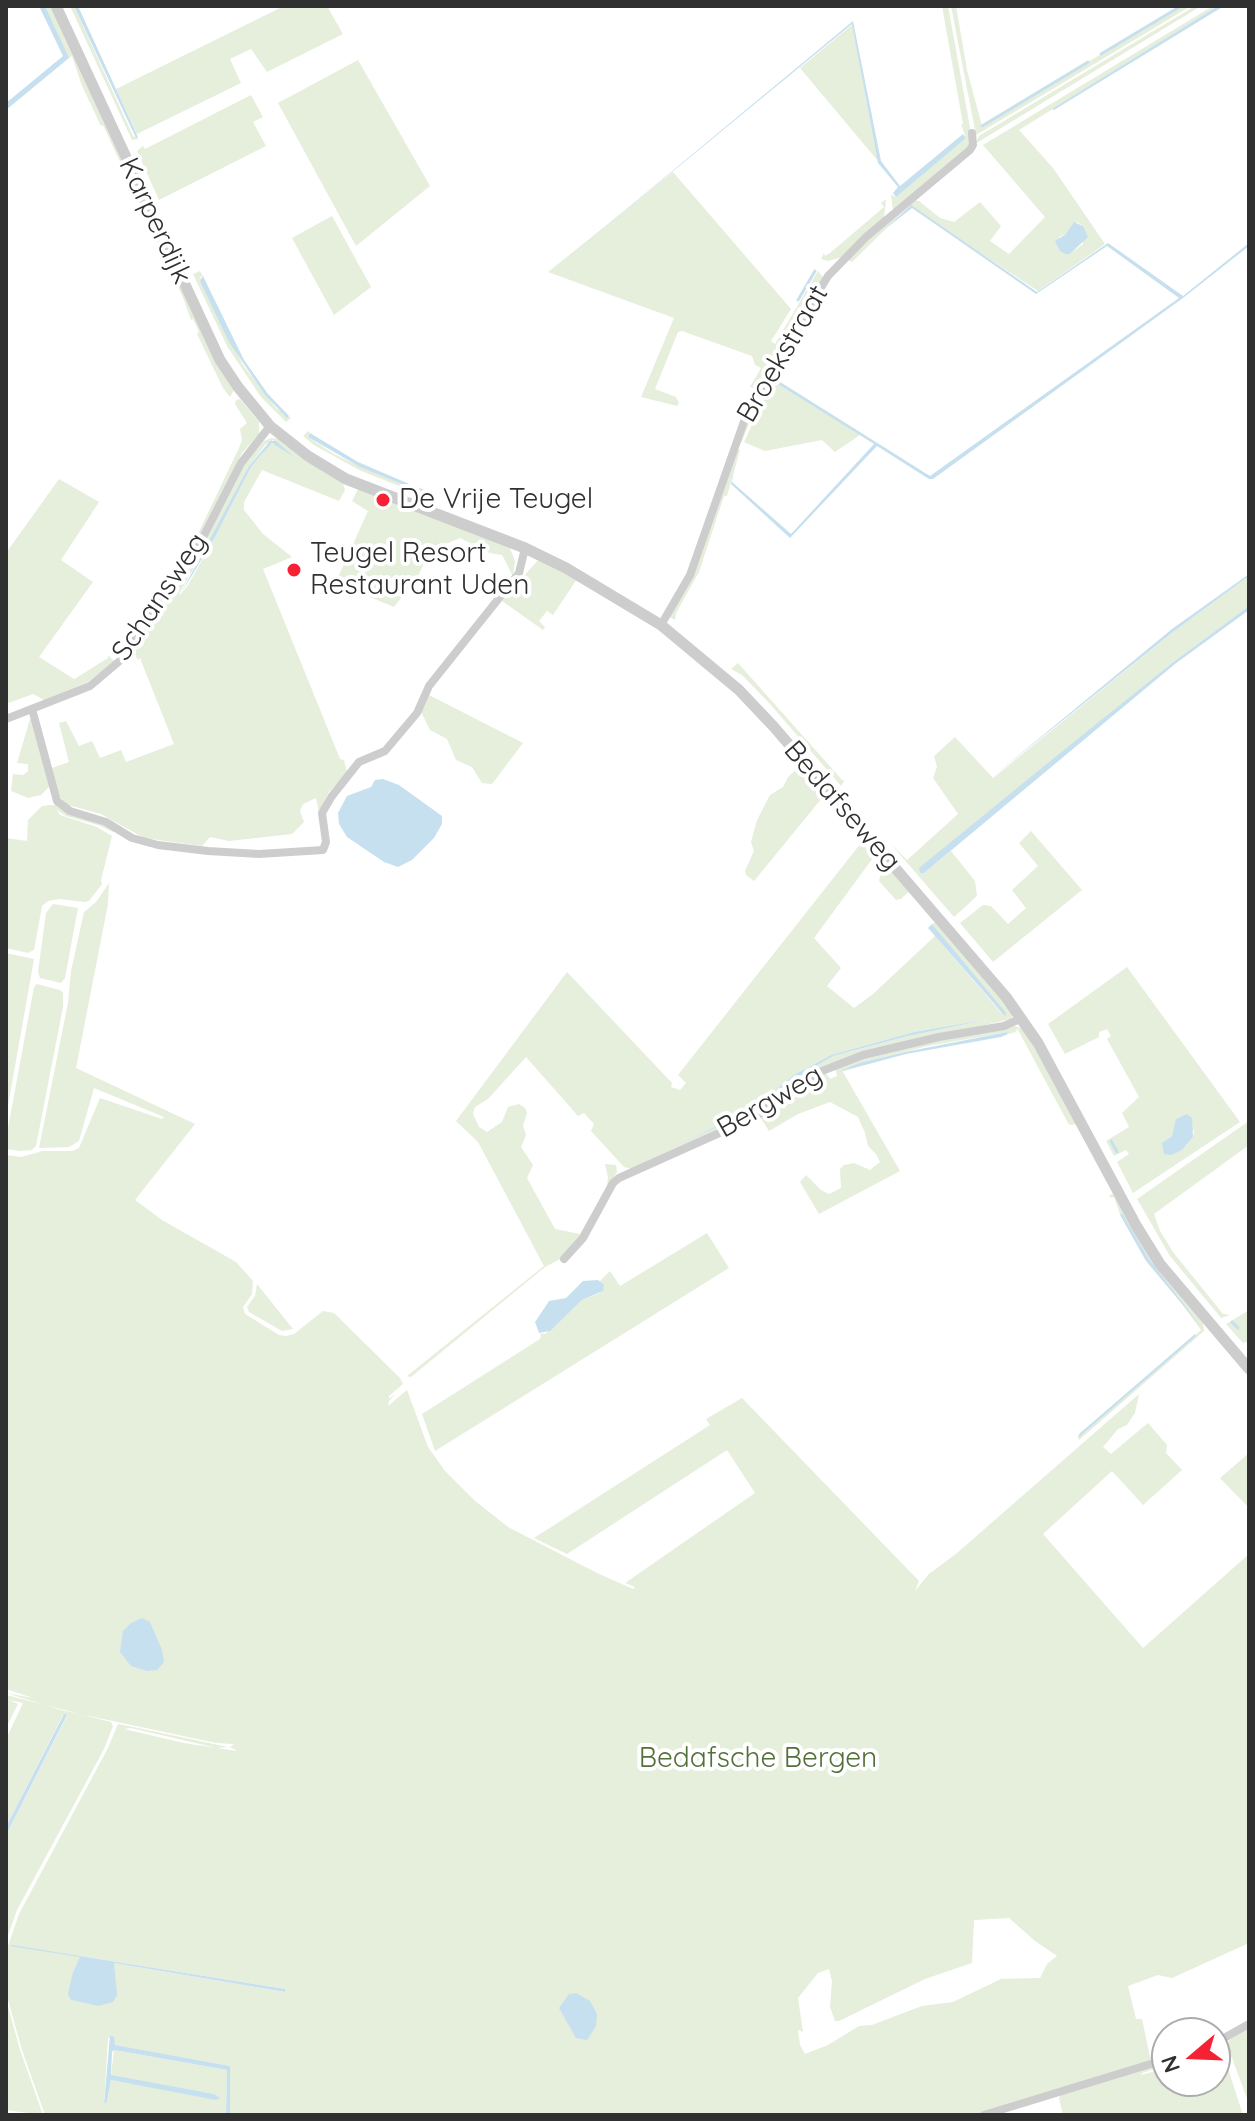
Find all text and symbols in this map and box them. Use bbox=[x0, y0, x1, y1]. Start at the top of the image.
street label: Karperdijk bbox=[111, 153, 199, 289]
street label: Broekstraat bbox=[730, 279, 836, 429]
place label: De Vrije Teugel bbox=[399, 483, 593, 517]
marker: De Vrije Teugel bbox=[374, 491, 392, 509]
street label: Schansweg bbox=[105, 527, 215, 667]
place label: Teugel Resort Restaurant Uden bbox=[310, 537, 529, 603]
marker: Teugel Resort Restaurant Uden bbox=[285, 561, 303, 579]
street label: Bedafseweg bbox=[776, 734, 908, 878]
street label: Bergweg bbox=[711, 1058, 829, 1146]
park label: Bedafsche Bergen bbox=[639, 1742, 877, 1776]
north arrow bbox=[1151, 2017, 1231, 2097]
text: N bbox=[1154, 2052, 1186, 2076]

